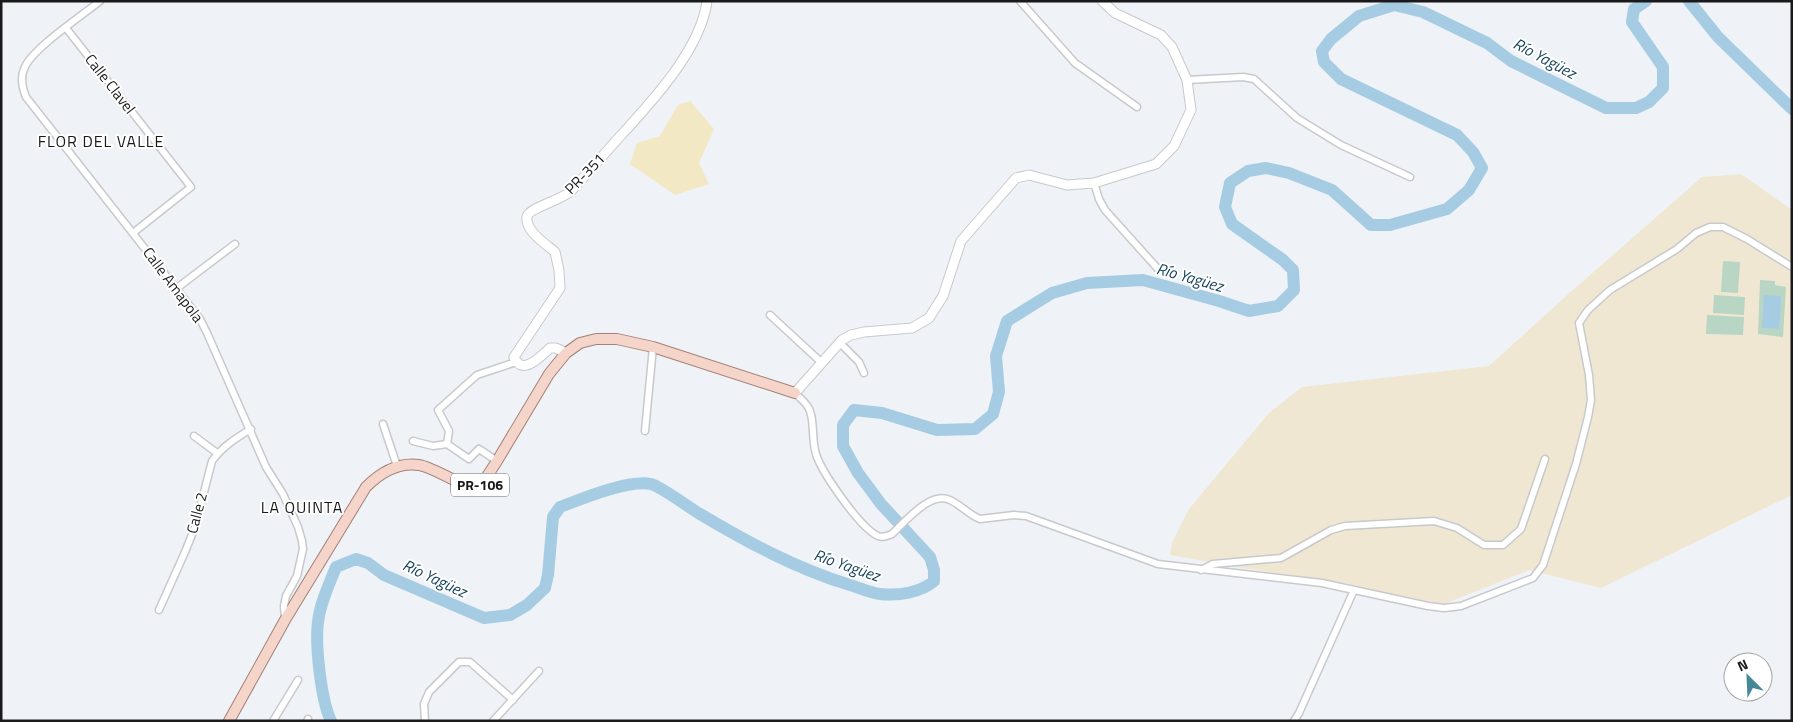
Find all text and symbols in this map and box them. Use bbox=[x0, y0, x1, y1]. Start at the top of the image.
water label: Río Yagüez bbox=[1509, 31, 1582, 85]
street label: Calle Clavel bbox=[80, 49, 141, 119]
district label: FLOR DEL VALLE bbox=[38, 129, 164, 153]
street label: PR-351 bbox=[559, 148, 610, 200]
street label: Calle Amapola bbox=[137, 242, 210, 328]
water label: Río Yagüez bbox=[1154, 256, 1227, 298]
road number: PR-106 bbox=[451, 474, 509, 496]
street label: Calle 2 bbox=[180, 490, 213, 536]
district label: LA QUINTA bbox=[261, 495, 343, 519]
water label: Río Yagüez bbox=[811, 543, 884, 588]
water label: Río Yagüez bbox=[399, 553, 472, 604]
north arrow bbox=[1723, 652, 1773, 702]
text: N bbox=[1734, 653, 1751, 676]

